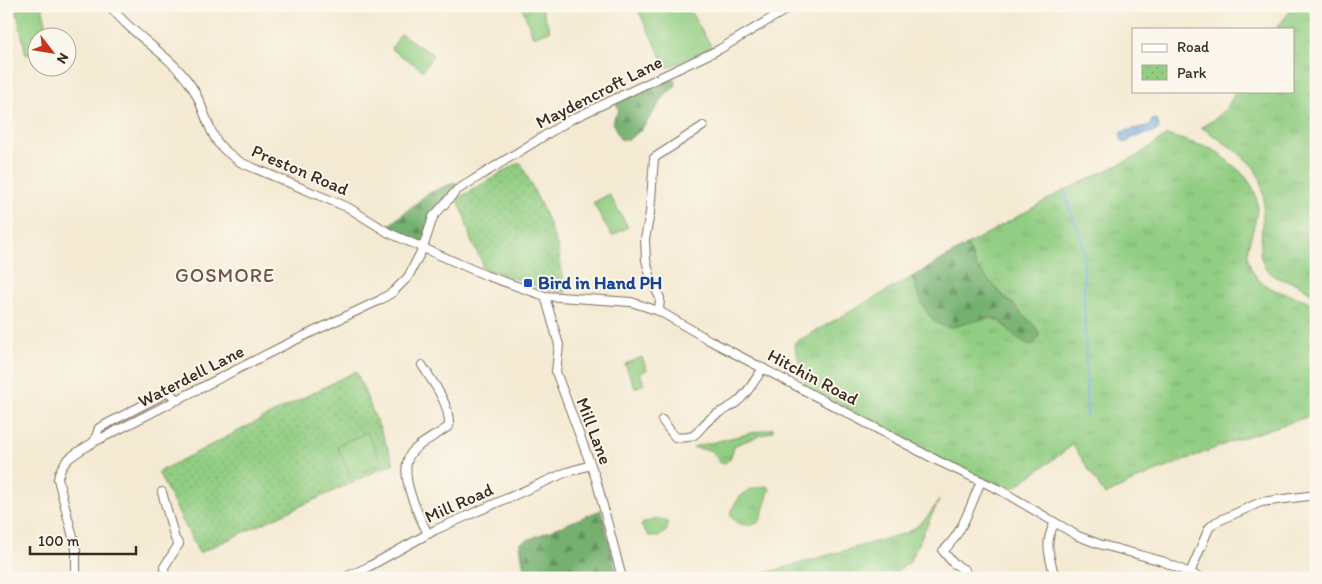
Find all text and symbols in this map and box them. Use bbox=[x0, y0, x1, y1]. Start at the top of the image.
north arrow bbox=[28, 28, 78, 78]
legend bbox=[1132, 28, 1294, 92]
text: Road bbox=[1177, 38, 1210, 56]
text: N bbox=[53, 50, 72, 67]
street label: Maydencroft Lane bbox=[532, 51, 666, 133]
text: Park bbox=[1177, 64, 1207, 82]
street label: Preston Road bbox=[248, 140, 352, 200]
district label: GOSMORE bbox=[175, 263, 275, 287]
place label: Bird in Hand PH bbox=[538, 272, 662, 294]
marker: Bird in Hand PH bbox=[522, 277, 534, 289]
street label: Waterdell Lane bbox=[134, 340, 248, 412]
street label: Hitchin Road bbox=[764, 344, 862, 410]
street label: Mill Lane bbox=[571, 394, 617, 468]
street label: Mill Road bbox=[421, 478, 497, 528]
scale bar bbox=[30, 524, 136, 556]
text: 100 m bbox=[38, 532, 80, 550]

